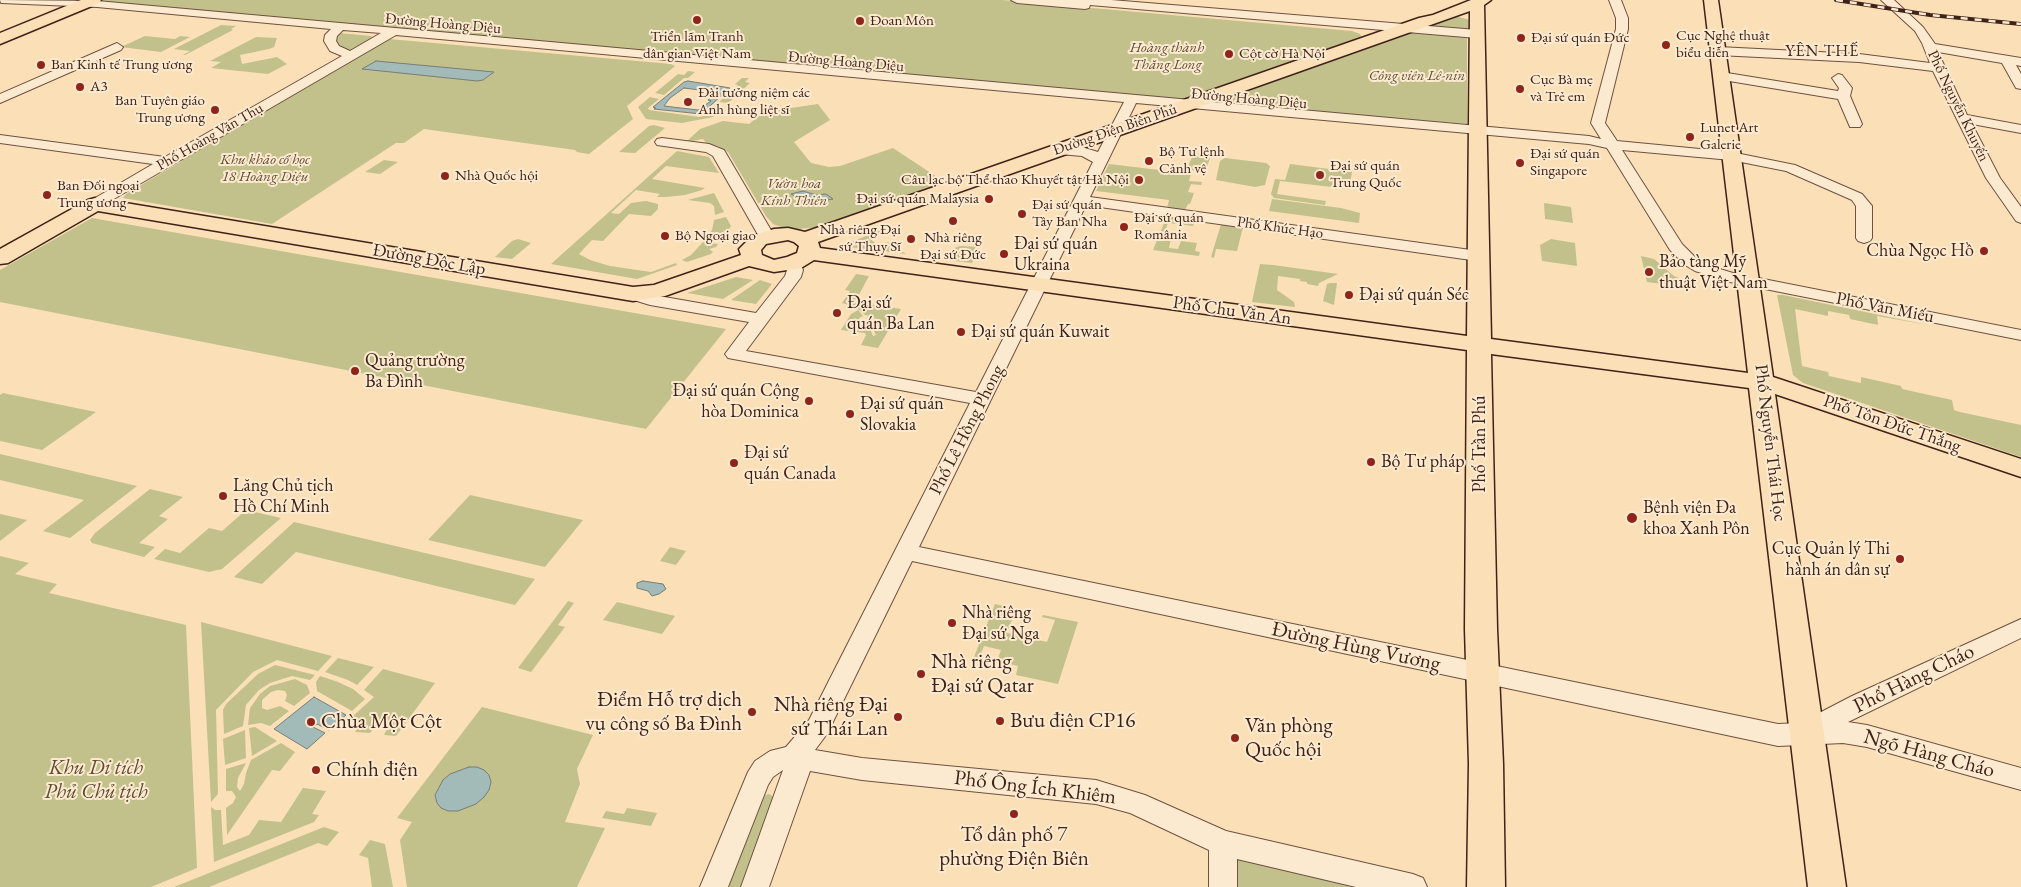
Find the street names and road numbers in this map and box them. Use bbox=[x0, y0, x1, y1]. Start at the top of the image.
street label: Đường Hoàng Diệu bbox=[384, 10, 502, 38]
street label: Phố Nguyễn Khuyến bbox=[1923, 47, 1993, 165]
street label: Đường Hoàng Diệu bbox=[787, 48, 905, 76]
street label: Đường Hoàng Diệu bbox=[1190, 85, 1308, 113]
street label: Phố Hoàng Văn Thụ bbox=[153, 99, 267, 175]
street label: Đường Điện Biên Phủ bbox=[1051, 100, 1179, 160]
street label: Phố Khúc Hạo bbox=[1236, 213, 1324, 243]
street label: Đường Độc Lập bbox=[371, 239, 487, 281]
street label: Phố Văn Miếu bbox=[1834, 288, 1936, 328]
street label: Phố Chu Văn An bbox=[1171, 292, 1293, 330]
street label: Phố Lê Hồng Phong bbox=[925, 362, 1009, 498]
street label: Phố Nguyễn Thái Học bbox=[1750, 363, 1790, 523]
street label: Phố Tôn Đức Thắng bbox=[1820, 390, 1964, 458]
street label: Phố Trần Phú bbox=[1469, 396, 1491, 492]
street label: Đường Hùng Vương bbox=[1269, 617, 1443, 677]
street label: Phố Hàng Cháo bbox=[1849, 639, 1979, 719]
street label: Ngõ Hàng Cháo bbox=[1861, 724, 1997, 784]
street label: Phố Ông Ích Khiêm bbox=[953, 766, 1117, 810]

